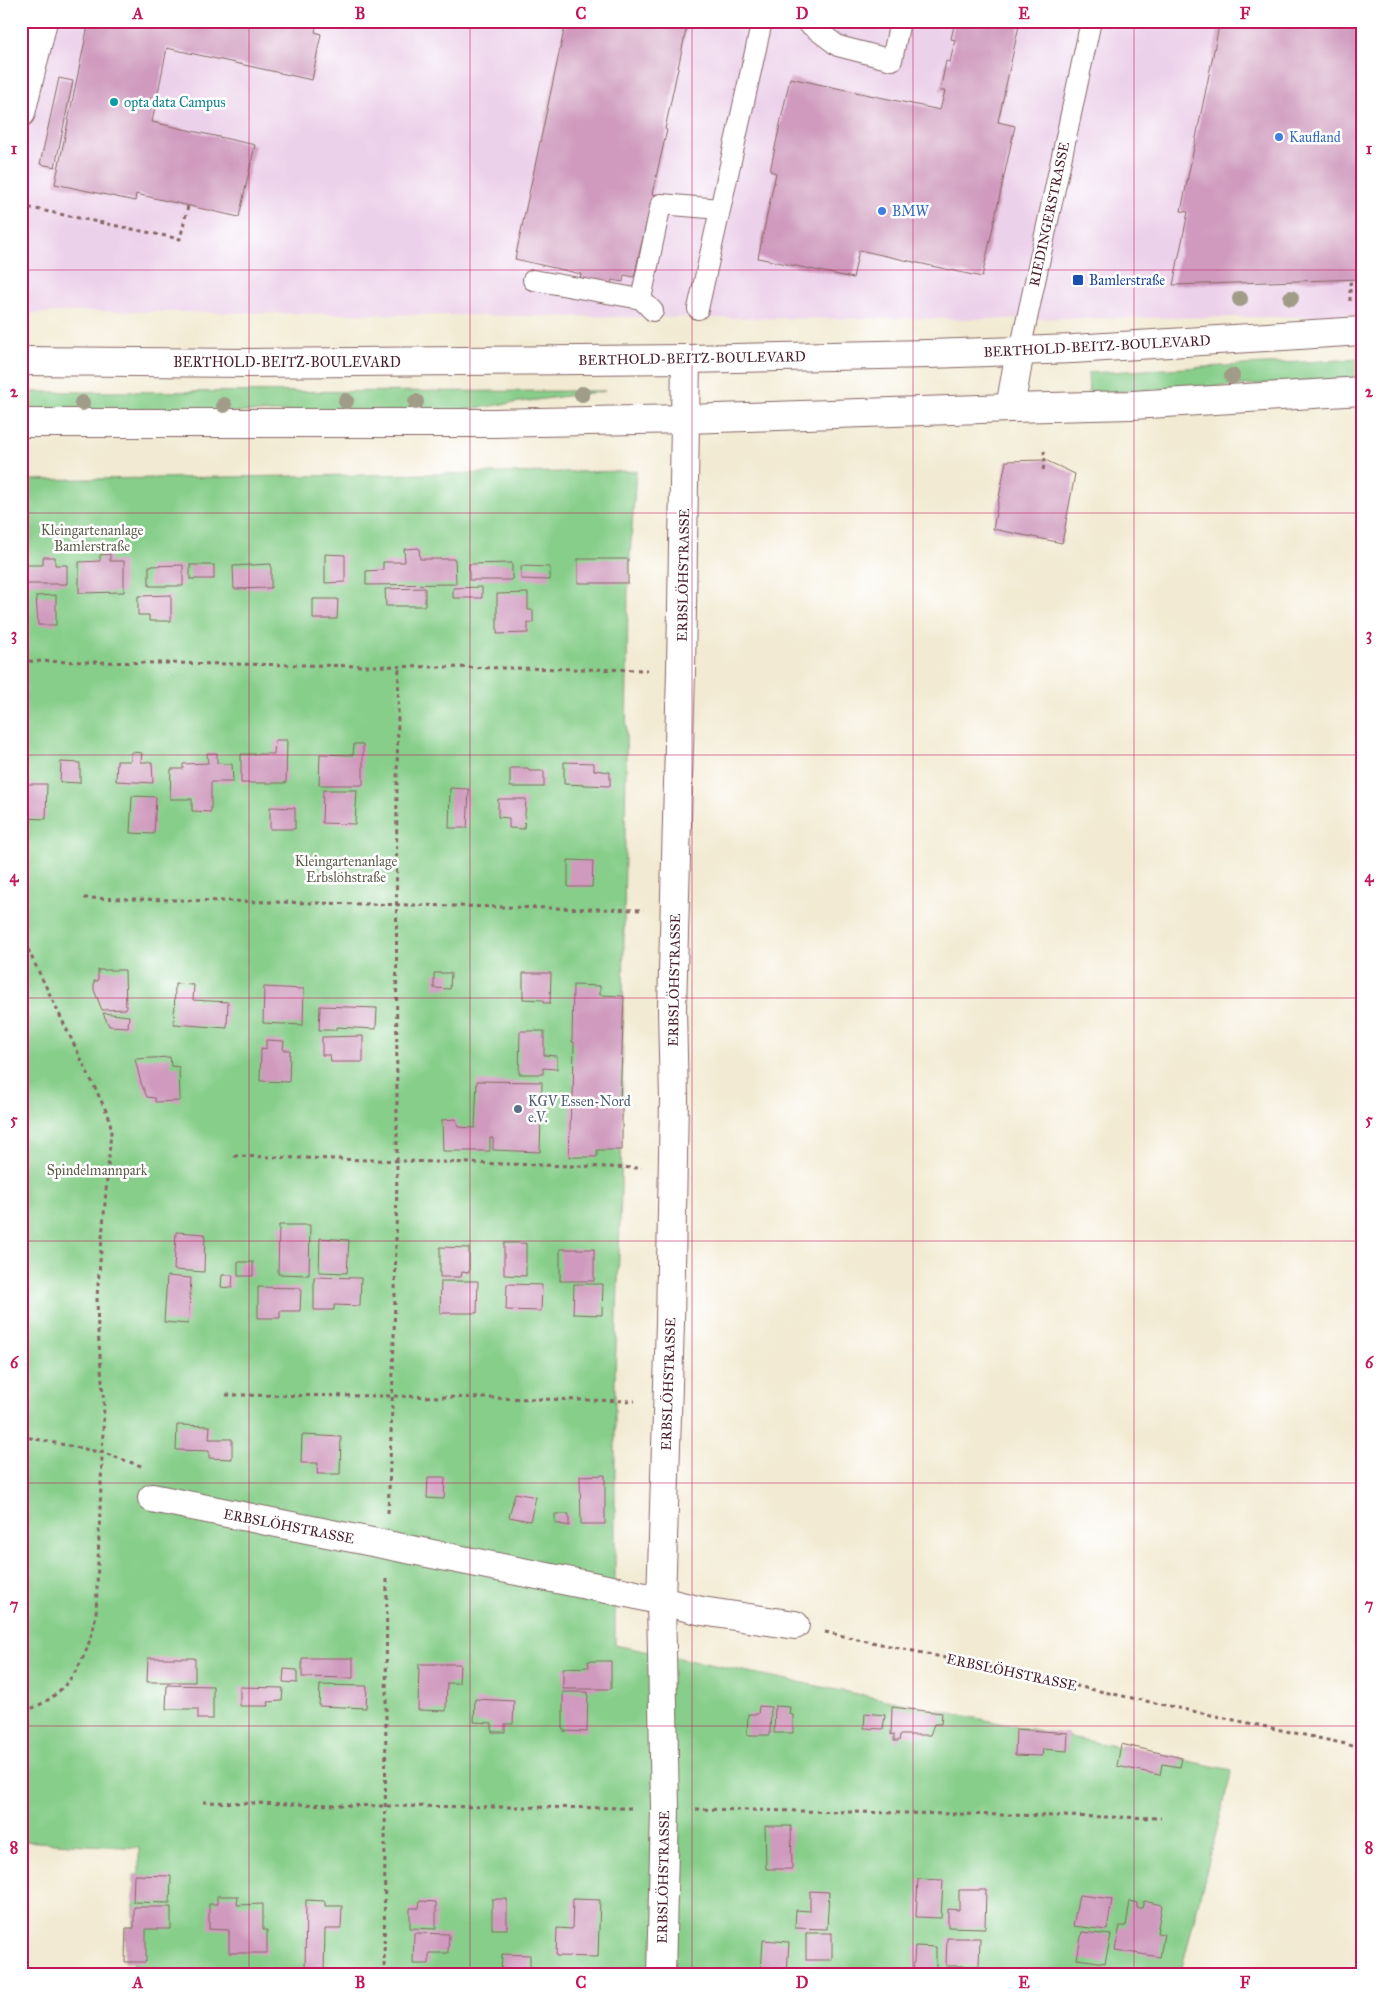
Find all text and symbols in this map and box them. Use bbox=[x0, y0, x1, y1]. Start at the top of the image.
text: A bbox=[132, 4, 144, 23]
text: B bbox=[355, 4, 365, 23]
text: C bbox=[576, 4, 587, 23]
text: D bbox=[796, 4, 809, 23]
text: E bbox=[1018, 4, 1030, 23]
text: F bbox=[1240, 4, 1251, 23]
place label: opta data Campus bbox=[124, 94, 226, 111]
marker: opta data Campus bbox=[108, 96, 120, 108]
place label: Kaufland bbox=[1289, 129, 1341, 146]
marker: Kaufland bbox=[1273, 131, 1285, 143]
text: 1 bbox=[11, 139, 18, 158]
text: 1 bbox=[1366, 139, 1373, 158]
street label: RIEDINGERSTRASSE bbox=[1026, 140, 1073, 288]
place label: BMW bbox=[892, 203, 930, 220]
marker: BMW bbox=[876, 205, 888, 217]
place label: Bamlerstraße bbox=[1089, 272, 1165, 289]
marker: Bamlerstraße bbox=[1071, 273, 1085, 287]
street label: BERTHOLD-BEITZ-BOULEVARD bbox=[983, 332, 1211, 361]
street label: BERTHOLD-BEITZ-BOULEVARD bbox=[578, 348, 806, 369]
street label: BERTHOLD-BEITZ-BOULEVARD bbox=[173, 354, 401, 371]
text: 2 bbox=[10, 382, 19, 401]
text: 2 bbox=[1365, 382, 1374, 401]
street label: ERBSLÖHSTRASSE bbox=[672, 508, 693, 642]
park label: Kleingartenanlage Bamlerstraße bbox=[41, 522, 143, 555]
text: 3 bbox=[11, 625, 17, 645]
text: 3 bbox=[1366, 625, 1372, 645]
park label: Kleingartenanlage Erbslöhstraße bbox=[295, 853, 397, 886]
text: 4 bbox=[10, 867, 20, 887]
text: 4 bbox=[1365, 867, 1375, 887]
street label: ERBSLÖHSTRASSE bbox=[663, 913, 684, 1047]
place label: KGV Essen-Nord e.V. bbox=[528, 1093, 631, 1126]
marker: KGV Essen-Nord e.V. bbox=[512, 1103, 524, 1115]
text: 5 bbox=[10, 1110, 18, 1129]
text: 5 bbox=[1365, 1110, 1373, 1129]
park label: Spindelmannpark bbox=[47, 1162, 148, 1179]
street label: ERBSLÖHSTRASSE bbox=[656, 1317, 679, 1451]
text: 6 bbox=[10, 1353, 19, 1372]
text: 6 bbox=[1365, 1353, 1374, 1372]
street label: ERBSLÖHSTRASSE bbox=[222, 1503, 356, 1548]
text: 7 bbox=[10, 1595, 19, 1614]
text: 7 bbox=[1365, 1595, 1374, 1614]
street label: ERBSLÖHSTRASSE bbox=[945, 1648, 1079, 1695]
street label: ERBSLÖHSTRASSE bbox=[652, 1810, 673, 1944]
text: 8 bbox=[10, 1838, 18, 1857]
text: 8 bbox=[1365, 1838, 1373, 1857]
text: A bbox=[132, 1973, 144, 1992]
text: B bbox=[355, 1973, 365, 1992]
text: C bbox=[576, 1973, 587, 1992]
text: D bbox=[796, 1973, 809, 1992]
text: E bbox=[1018, 1973, 1030, 1992]
text: F bbox=[1240, 1973, 1251, 1992]

